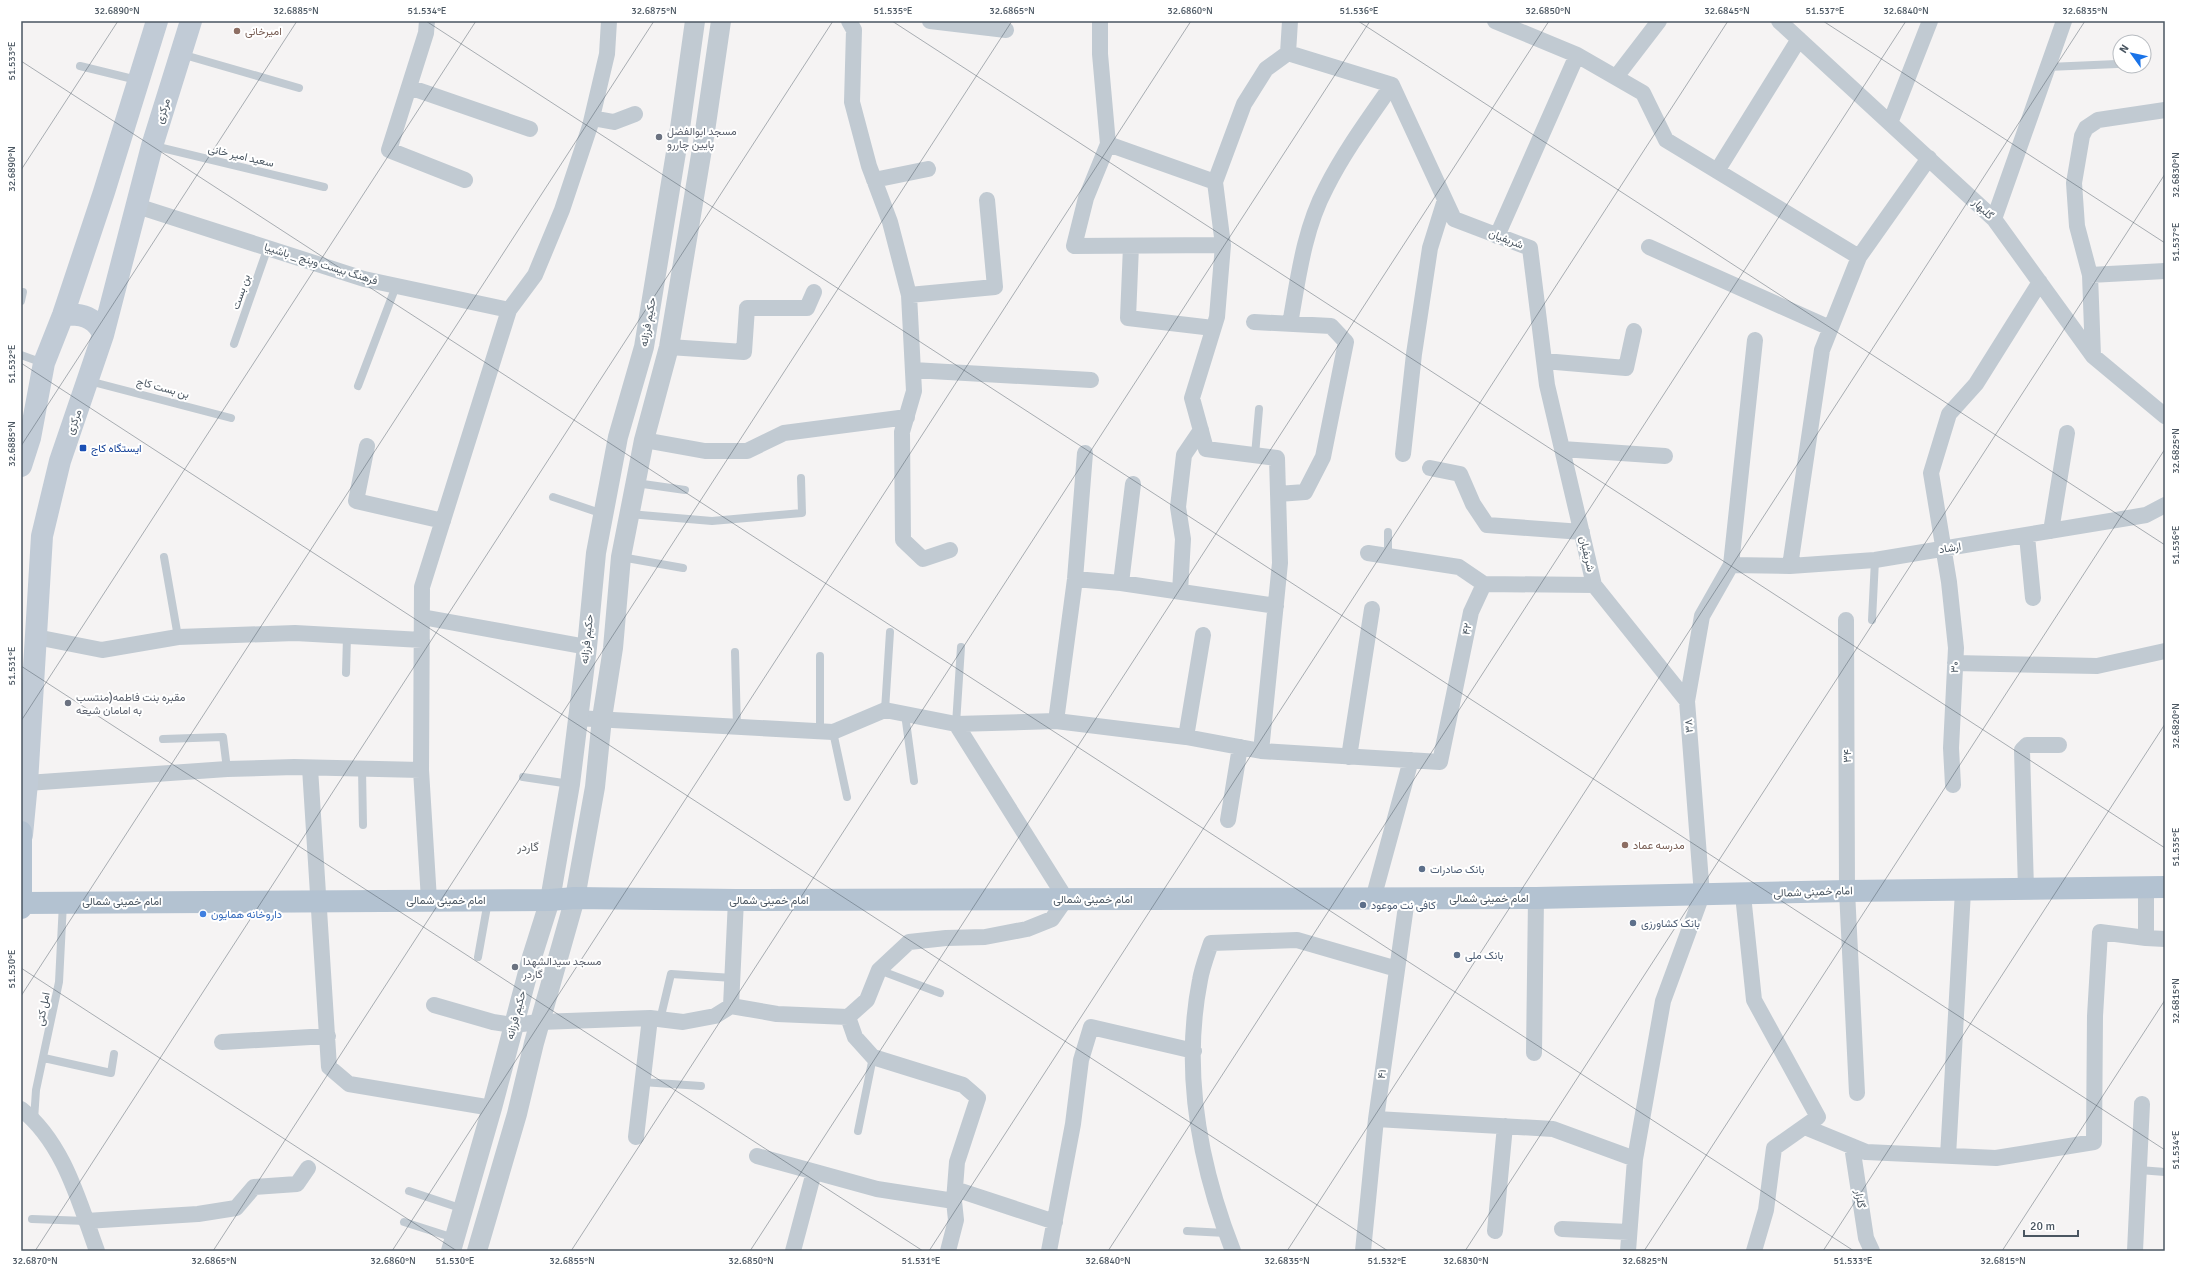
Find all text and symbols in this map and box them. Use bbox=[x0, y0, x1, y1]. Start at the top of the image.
text: 32.6890°N bbox=[94, 5, 140, 17]
text: 32.6885°N bbox=[273, 5, 319, 17]
text: 51.534°E bbox=[408, 5, 447, 17]
text: 32.6875°N bbox=[631, 5, 677, 17]
text: 51.535°E bbox=[874, 5, 913, 17]
text: 32.6865°N bbox=[989, 5, 1035, 17]
text: 32.6860°N bbox=[1167, 5, 1213, 17]
text: 51.536°E bbox=[1340, 5, 1379, 17]
text: 32.6850°N bbox=[1525, 5, 1571, 17]
text: 32.6845°N bbox=[1704, 5, 1750, 17]
text: 51.537°E bbox=[1806, 5, 1845, 17]
text: 32.6840°N bbox=[1883, 5, 1929, 17]
text: 32.6835°N bbox=[2062, 5, 2108, 17]
place label: امیرخانی bbox=[245, 25, 282, 38]
marker: امیرخانی bbox=[232, 26, 242, 36]
north arrow bbox=[2112, 34, 2152, 74]
text: 51.533°E bbox=[6, 41, 18, 81]
text: N bbox=[2116, 42, 2132, 56]
street label: مرکزی bbox=[153, 97, 173, 125]
place label: مسجد ابوالفضل پایین چاررو bbox=[667, 125, 737, 152]
marker: مسجد ابوالفضل پایین چاررو bbox=[654, 132, 664, 142]
street label: سعید امیر خانی bbox=[207, 142, 276, 170]
text: 32.6890°N bbox=[6, 146, 18, 192]
text: 32.6830°N bbox=[2170, 152, 2182, 198]
street label: گلبهار bbox=[1969, 195, 1996, 222]
text: 51.537°E bbox=[2170, 222, 2182, 262]
street label: شریفیان bbox=[1487, 226, 1525, 252]
street label: فرهنگ بیست وپنج _ باشییا bbox=[262, 241, 379, 288]
street label: بن بست bbox=[229, 273, 253, 311]
street label: حکیم فرزانه bbox=[637, 296, 660, 348]
text: 51.532°E bbox=[6, 344, 18, 384]
street label: بن بست کاج bbox=[135, 375, 191, 402]
street label: مرکزی bbox=[63, 407, 85, 436]
text: 32.6885°N bbox=[6, 421, 18, 467]
text: 32.6825°N bbox=[2170, 428, 2182, 474]
place label: ایستگاه کاج bbox=[91, 442, 142, 456]
marker: ایستگاه کاج bbox=[78, 443, 88, 453]
text: 51.536°E bbox=[2170, 525, 2182, 565]
street label: شریفیان bbox=[1577, 535, 1597, 573]
street label: ارشاد bbox=[1938, 540, 1962, 556]
street label: حکیم فرزانه bbox=[578, 614, 597, 665]
street label: ۴۲ bbox=[1459, 622, 1475, 636]
text: 51.531°E bbox=[6, 646, 18, 686]
street label: ۳۰ bbox=[1948, 661, 1962, 673]
place label: مقبره بنت فاطمه(منتسب به امامان شیعه bbox=[76, 691, 186, 717]
marker: مقبره بنت فاطمه(منتسب به امامان شیعه bbox=[63, 698, 73, 708]
text: 32.6820°N bbox=[2170, 703, 2182, 749]
street label: ۳۸ bbox=[1682, 718, 1696, 733]
street label: ۳۴ bbox=[1841, 749, 1854, 763]
text: 51.535°E bbox=[2170, 827, 2182, 867]
place label: مدرسه عماد bbox=[1633, 839, 1685, 852]
district label: گاردر bbox=[516, 840, 539, 855]
marker: مدرسه عماد bbox=[1620, 840, 1630, 850]
place label: بانک صادرات bbox=[1430, 863, 1485, 876]
marker: بانک صادرات bbox=[1417, 864, 1427, 874]
street label: امام خمینی شمالی bbox=[1773, 884, 1853, 901]
street label: امام خمینی شمالی bbox=[1449, 892, 1529, 906]
street label: امام خمینی شمالی bbox=[1053, 893, 1133, 907]
street label: امام خمینی شمالی bbox=[406, 894, 486, 908]
street label: امام خمینی شمالی bbox=[729, 894, 809, 908]
street label: امام خمینی شمالی bbox=[82, 895, 162, 909]
place label: کافی نت موعود bbox=[1371, 899, 1436, 912]
marker: کافی نت موعود bbox=[1358, 900, 1368, 910]
place label: داروخانه همایون bbox=[211, 908, 282, 921]
marker: داروخانه همایون bbox=[198, 909, 208, 919]
place label: بانک کشاورزی bbox=[1641, 917, 1700, 930]
marker: بانک کشاورزی bbox=[1628, 918, 1638, 928]
text: 51.530°E bbox=[6, 949, 18, 989]
place label: بانک ملی bbox=[1465, 949, 1504, 962]
marker: بانک ملی bbox=[1452, 950, 1462, 960]
place label: مسجد سیدالشهدا گاردر bbox=[522, 955, 601, 981]
marker: مسجد سیدالشهدا گاردر bbox=[510, 962, 520, 972]
text: 32.6815°N bbox=[2170, 978, 2182, 1024]
street label: حکیم فرزانه bbox=[503, 989, 530, 1041]
street label: امل کتی bbox=[33, 991, 53, 1027]
street label: ۴۱ bbox=[1375, 1068, 1389, 1080]
text: 51.534°E bbox=[2170, 1130, 2182, 1170]
street label: گلزار bbox=[1852, 1188, 1868, 1209]
scale bar bbox=[2024, 1212, 2078, 1238]
text: 20 m bbox=[2030, 1219, 2055, 1234]
text: 32.6870°N bbox=[12, 1255, 58, 1267]
text: 32.6865°N bbox=[191, 1255, 237, 1267]
text: 32.6860°N bbox=[370, 1255, 416, 1267]
text: 51.530°E bbox=[436, 1255, 475, 1267]
text: 32.6855°N bbox=[549, 1255, 595, 1267]
text: 32.6850°N bbox=[728, 1255, 774, 1267]
text: 51.531°E bbox=[902, 1255, 941, 1267]
text: 32.6840°N bbox=[1085, 1255, 1131, 1267]
text: 32.6835°N bbox=[1264, 1255, 1310, 1267]
text: 51.532°E bbox=[1368, 1255, 1407, 1267]
text: 32.6830°N bbox=[1443, 1255, 1489, 1267]
text: 32.6825°N bbox=[1622, 1255, 1668, 1267]
text: 51.533°E bbox=[1834, 1255, 1873, 1267]
text: 32.6815°N bbox=[1980, 1255, 2026, 1267]

